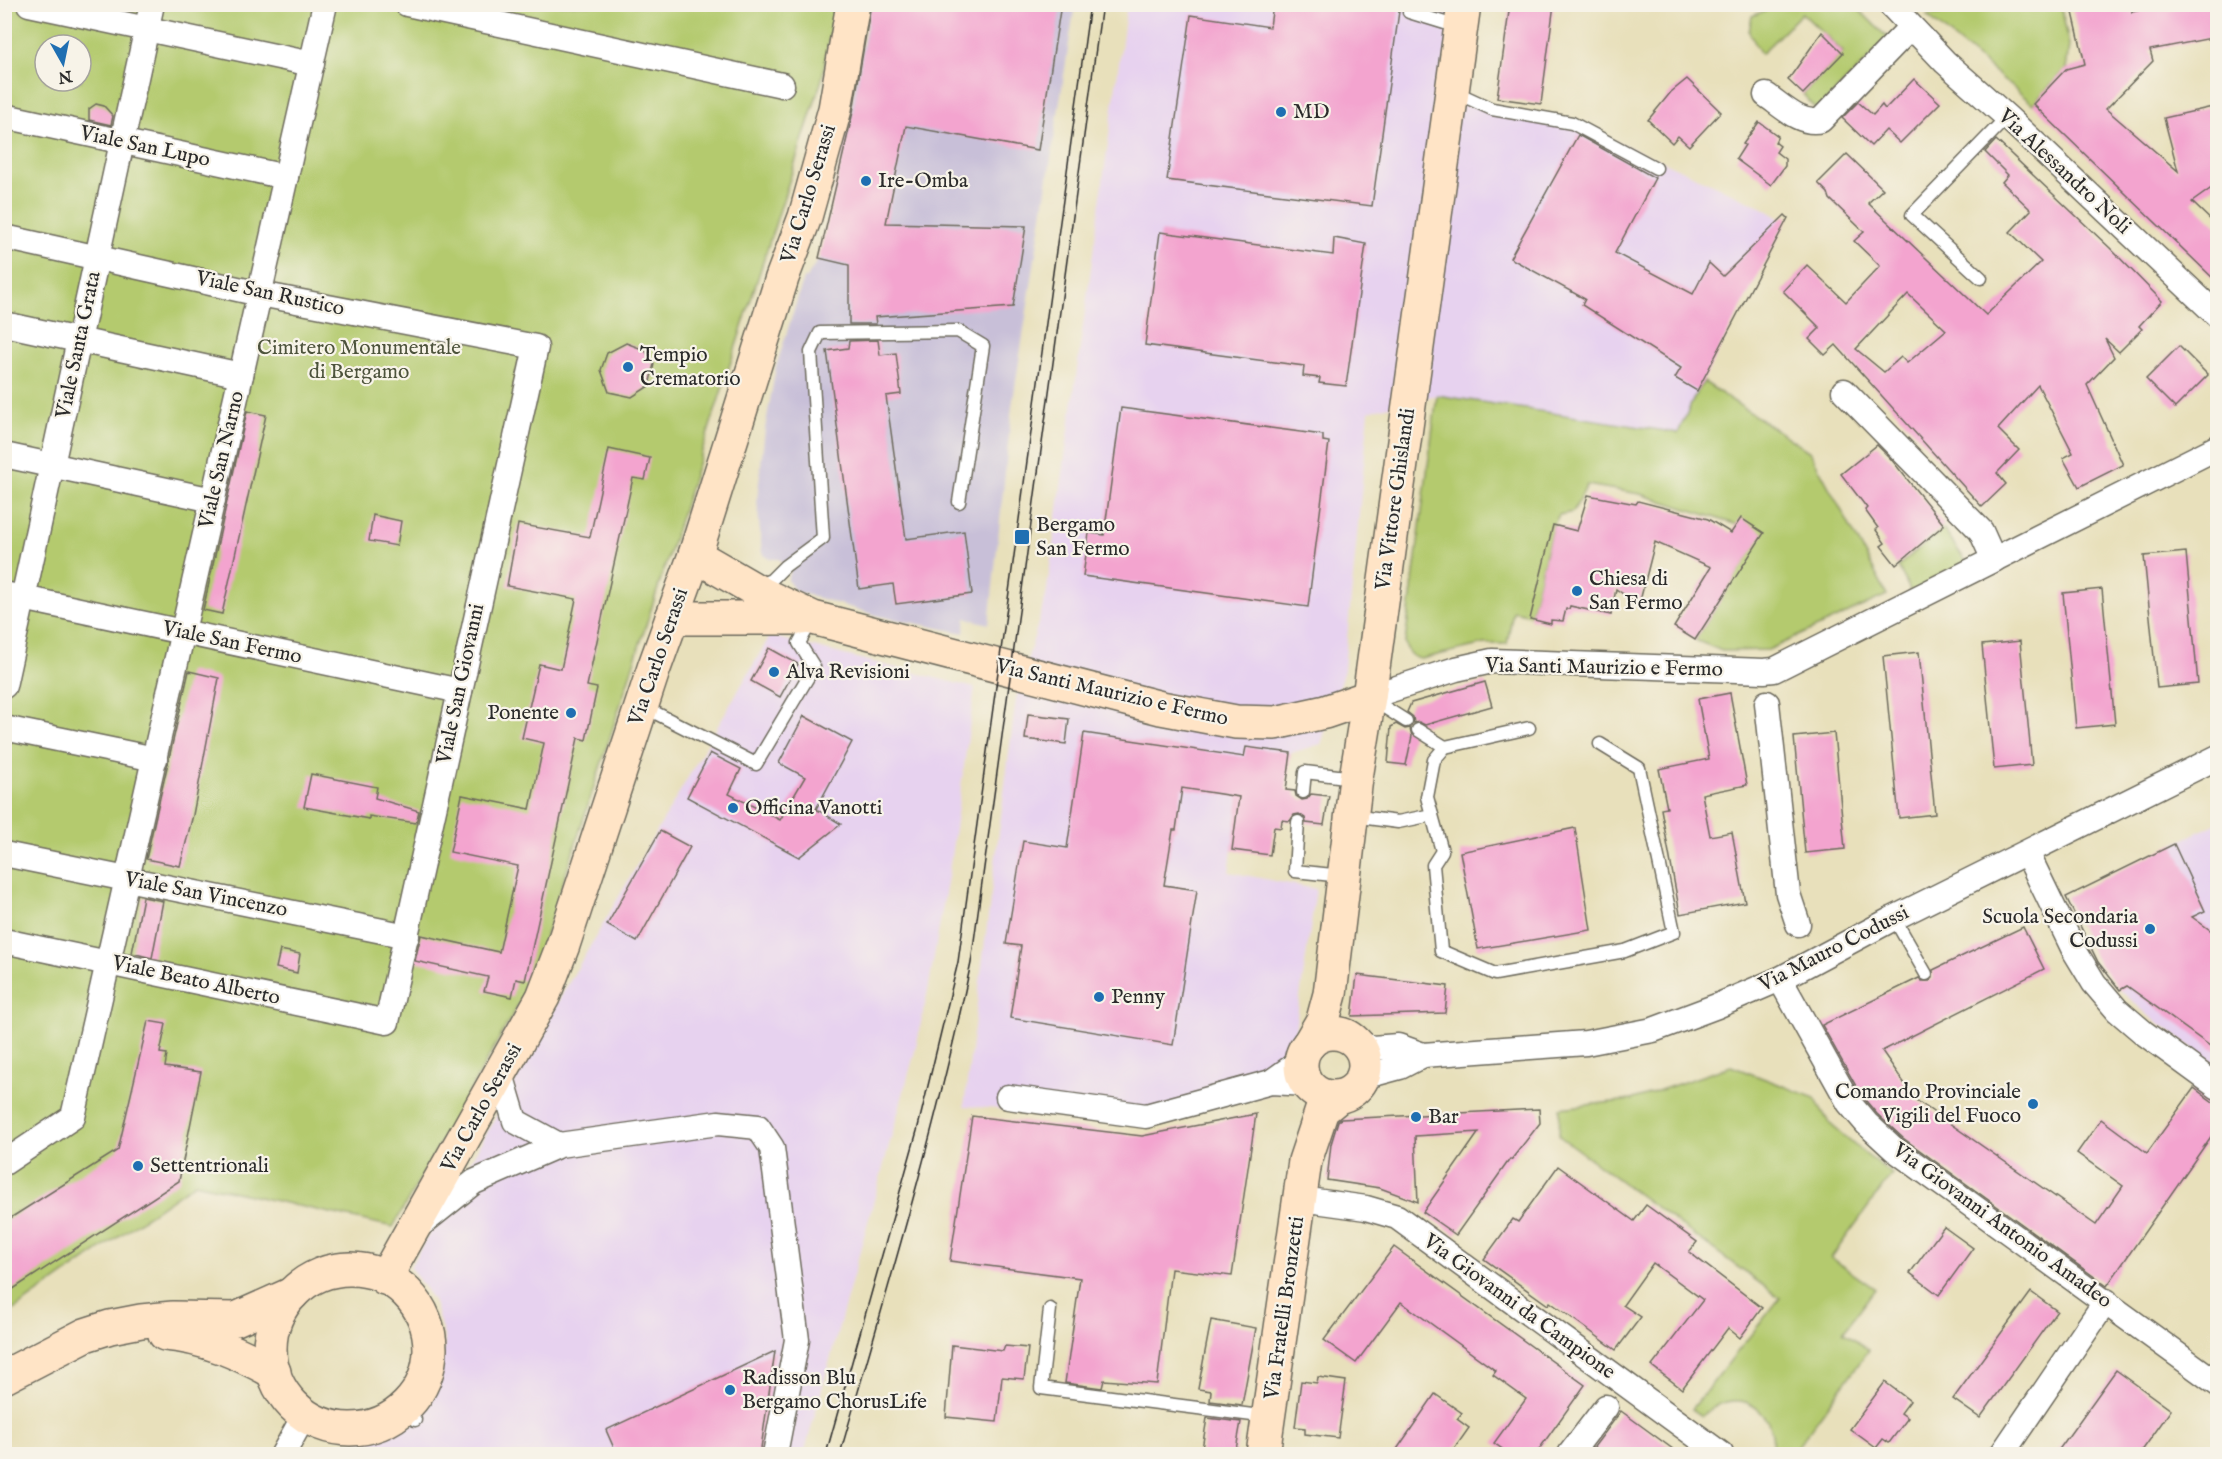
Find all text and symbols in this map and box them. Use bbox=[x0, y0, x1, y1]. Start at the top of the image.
north arrow bbox=[33, 33, 93, 93]
text: N bbox=[56, 65, 74, 87]
place label: MD bbox=[1293, 99, 1330, 126]
street label: Via Alessandro Noli bbox=[1991, 103, 2136, 241]
marker: MD bbox=[1274, 105, 1288, 119]
street label: Viale San Lupo bbox=[76, 120, 213, 174]
street label: Via Carlo Serassi bbox=[775, 121, 843, 268]
place label: Ire-Omba bbox=[878, 168, 969, 195]
marker: Ire-Omba bbox=[859, 174, 873, 188]
street label: Viale San Rustico bbox=[192, 265, 347, 323]
street label: Viale Santa Grata bbox=[50, 268, 108, 422]
park label: Cimitero Monumentale di Bergamo bbox=[257, 335, 461, 386]
place label: Tempio Crematorio bbox=[640, 342, 741, 393]
marker: Tempio Crematorio bbox=[621, 360, 635, 374]
street label: Viale San Narno bbox=[193, 388, 251, 533]
street label: Via Vittore Ghislandi bbox=[1370, 406, 1422, 593]
place label: Bergamo San Fermo bbox=[1036, 512, 1130, 563]
marker: Bergamo San Fermo bbox=[1013, 528, 1031, 546]
place label: Chiesa di San Fermo bbox=[1589, 566, 1683, 617]
marker: Chiesa di San Fermo bbox=[1570, 584, 1584, 598]
street label: Via Carlo Serassi bbox=[622, 585, 695, 730]
street label: Viale San Giovanni bbox=[431, 601, 491, 768]
street label: Viale San Fermo bbox=[159, 615, 304, 671]
street label: Via Santi Maurizio e Fermo bbox=[1484, 652, 1723, 684]
street label: Via Santi Maurizio e Fermo bbox=[992, 653, 1231, 733]
place label: Alva Revisioni bbox=[785, 659, 910, 686]
marker: Alva Revisioni bbox=[767, 665, 781, 679]
place label: Ponente bbox=[487, 700, 559, 727]
marker: Ponente bbox=[564, 706, 578, 720]
place label: Officina Vanotti bbox=[745, 795, 882, 822]
marker: Officina Vanotti bbox=[726, 801, 740, 815]
street label: Viale San Vincenzo bbox=[121, 866, 290, 924]
street label: Via Mauro Codussi bbox=[1753, 899, 1914, 999]
place label: Scuola Secondaria Codussi bbox=[1982, 904, 2139, 955]
marker: Scuola Secondaria Codussi bbox=[2143, 922, 2157, 936]
street label: Viale Beato Alberto bbox=[109, 950, 282, 1012]
place label: Penny bbox=[1111, 984, 1166, 1011]
marker: Penny bbox=[1092, 990, 1106, 1004]
street label: Via Carlo Serassi bbox=[435, 1039, 529, 1178]
place label: Comando Provinciale Vigili del Fuoco bbox=[1835, 1079, 2021, 1130]
marker: Comando Provinciale Vigili del Fuoco bbox=[2026, 1097, 2040, 1111]
place label: Bar bbox=[1428, 1104, 1459, 1131]
marker: Bar bbox=[1409, 1110, 1423, 1124]
street label: Via Giovanni Antonio Amadeo bbox=[1886, 1137, 2117, 1315]
place label: Settentrionali bbox=[150, 1153, 269, 1180]
marker: Settentrionali bbox=[131, 1159, 145, 1173]
street label: Via Fratelli Bronzetti bbox=[1259, 1215, 1311, 1402]
street label: Via Giovanni da Campione bbox=[1417, 1228, 1621, 1386]
place label: Radisson Blu Bergamo ChorusLife bbox=[742, 1365, 927, 1416]
marker: Radisson Blu Bergamo ChorusLife bbox=[723, 1383, 737, 1397]

